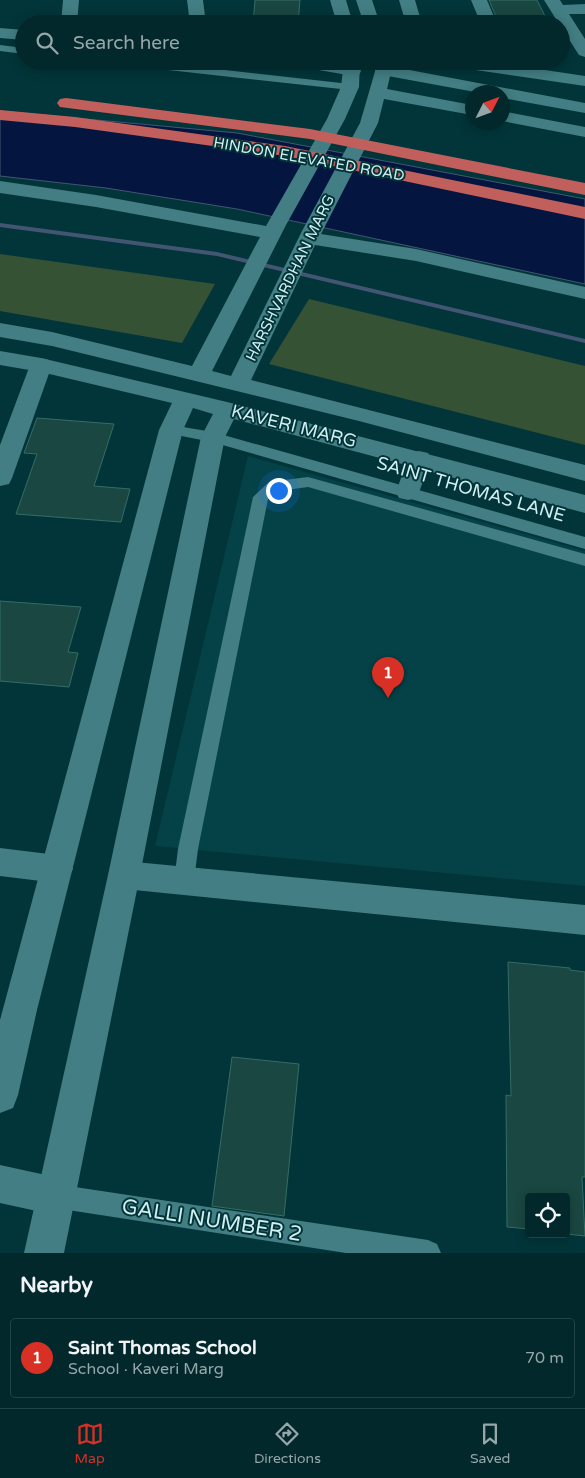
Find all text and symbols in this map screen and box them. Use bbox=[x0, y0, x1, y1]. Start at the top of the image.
search box bbox=[15, 15, 570, 70]
icon: search bbox=[33, 29, 61, 57]
text: Search here bbox=[73, 32, 180, 54]
north arrow bbox=[465, 85, 510, 130]
street label: HINDON ELEVATED ROAD bbox=[212, 133, 406, 185]
street label: HARSHVARDHAN MARG bbox=[242, 192, 338, 364]
street label: KAVERI MARG bbox=[229, 400, 359, 452]
street label: SAINT THOMAS LANE bbox=[374, 452, 568, 526]
your location bbox=[266, 478, 292, 504]
pin: 1 bbox=[372, 657, 404, 698]
map controls bbox=[525, 1193, 570, 1238]
button: locate bbox=[525, 1193, 570, 1238]
street label: GALLI NUMBER 2 bbox=[120, 1194, 304, 1247]
text: Nearby bbox=[20, 1273, 93, 1298]
text: Saint Thomas School bbox=[68, 1337, 257, 1359]
text: 1 bbox=[32, 1348, 42, 1368]
text: 70 m bbox=[525, 1348, 564, 1368]
text: School · Kaveri Marg bbox=[68, 1359, 224, 1379]
tab: Map bbox=[75, 1420, 105, 1467]
tab: Directions bbox=[254, 1420, 321, 1467]
tab: Saved bbox=[470, 1420, 510, 1467]

